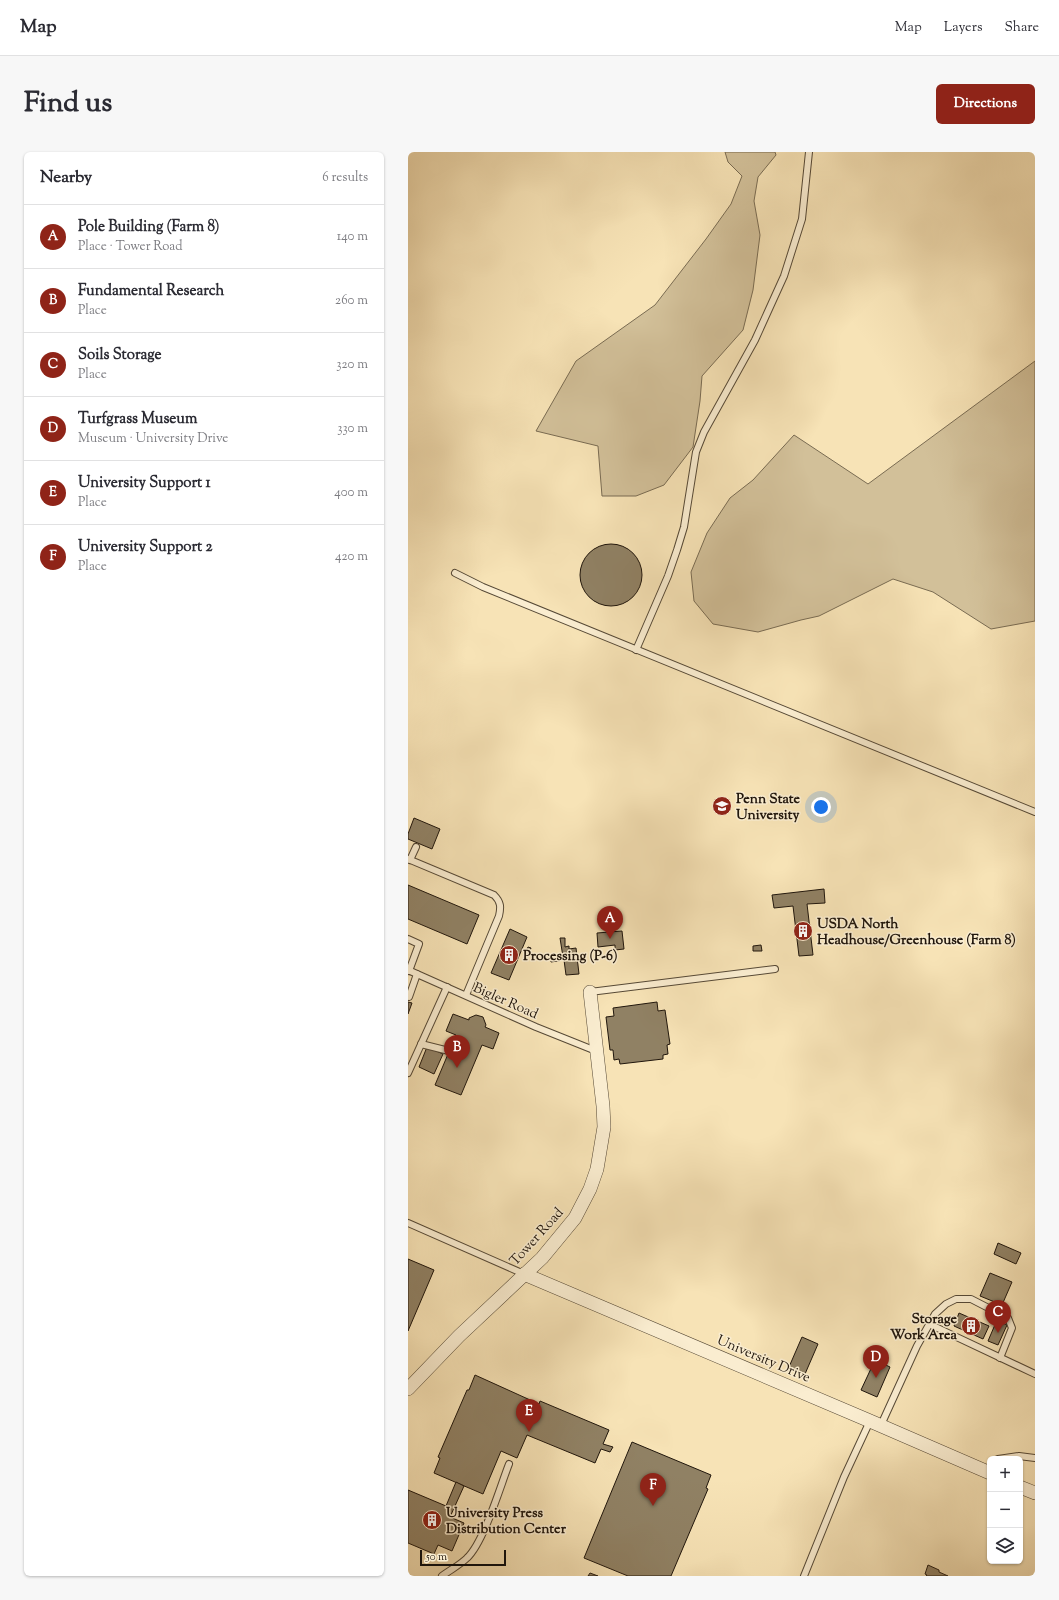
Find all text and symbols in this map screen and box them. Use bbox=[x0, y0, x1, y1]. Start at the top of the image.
text: Map bbox=[20, 14, 57, 41]
text: Map bbox=[895, 18, 922, 38]
text: Layers bbox=[944, 18, 982, 38]
text: Share bbox=[1004, 18, 1039, 38]
text: Find us bbox=[24, 84, 112, 124]
button: Directions bbox=[936, 84, 1035, 124]
text: Nearby bbox=[40, 166, 92, 190]
text: 6 results bbox=[322, 169, 368, 187]
text: Pole Building (Farm 8) bbox=[78, 217, 220, 238]
text: A bbox=[48, 228, 58, 246]
text: 140 m bbox=[337, 228, 368, 246]
text: Place · Tower Road bbox=[78, 238, 183, 256]
text: Fundamental Research bbox=[78, 281, 224, 302]
text: B bbox=[49, 292, 57, 310]
text: 260 m bbox=[335, 292, 368, 310]
text: Place bbox=[78, 302, 107, 320]
text: Soils Storage bbox=[78, 345, 162, 366]
text: C bbox=[48, 356, 58, 374]
text: 320 m bbox=[336, 356, 368, 374]
text: Place bbox=[78, 366, 107, 384]
text: Turfgrass Museum bbox=[78, 409, 197, 430]
text: D bbox=[48, 420, 58, 438]
text: 330 m bbox=[337, 420, 368, 438]
text: Museum · University Drive bbox=[78, 430, 228, 448]
text: University Support 1 bbox=[78, 473, 211, 494]
text: E bbox=[49, 484, 57, 502]
text: 400 m bbox=[334, 484, 368, 502]
text: Place bbox=[78, 494, 107, 512]
text: University Support 2 bbox=[78, 537, 212, 558]
text: F bbox=[49, 548, 57, 566]
text: 420 m bbox=[335, 548, 368, 566]
text: Place bbox=[78, 558, 107, 576]
place label: Penn State University bbox=[736, 790, 801, 826]
school or university icon: Penn State University bbox=[711, 795, 733, 817]
your location bbox=[811, 797, 831, 817]
pin: A bbox=[597, 906, 623, 939]
place label: USDA North Headhouse/Greenhouse (Farm 8) bbox=[817, 915, 1016, 951]
building icon: USDA North Headhouse/Greenhouse (Farm 8) bbox=[792, 920, 814, 942]
building icon: Processing (P-6) bbox=[498, 944, 520, 966]
place label: Processing (P-6) bbox=[523, 947, 618, 967]
street label: Bigler Road bbox=[469, 979, 541, 1025]
pin: B bbox=[444, 1035, 470, 1068]
street label: Tower Road bbox=[506, 1204, 569, 1271]
pin: C bbox=[985, 1300, 1011, 1333]
place label: Storage Work Area bbox=[890, 1310, 958, 1346]
building icon: Storage Work Area bbox=[960, 1315, 982, 1337]
street label: University Drive bbox=[713, 1331, 813, 1389]
pin: D bbox=[863, 1345, 889, 1378]
pin: E bbox=[516, 1399, 542, 1432]
map controls bbox=[987, 1456, 1023, 1564]
button: + bbox=[987, 1456, 1023, 1492]
pin: F bbox=[640, 1473, 666, 1506]
button: − bbox=[987, 1492, 1023, 1528]
place label: University Press Distribution Center bbox=[446, 1504, 567, 1540]
building icon: University Press Distribution Center bbox=[421, 1509, 443, 1531]
button: layers bbox=[987, 1528, 1023, 1564]
scale bar bbox=[420, 1548, 506, 1567]
text: 50 m bbox=[426, 1549, 447, 1565]

